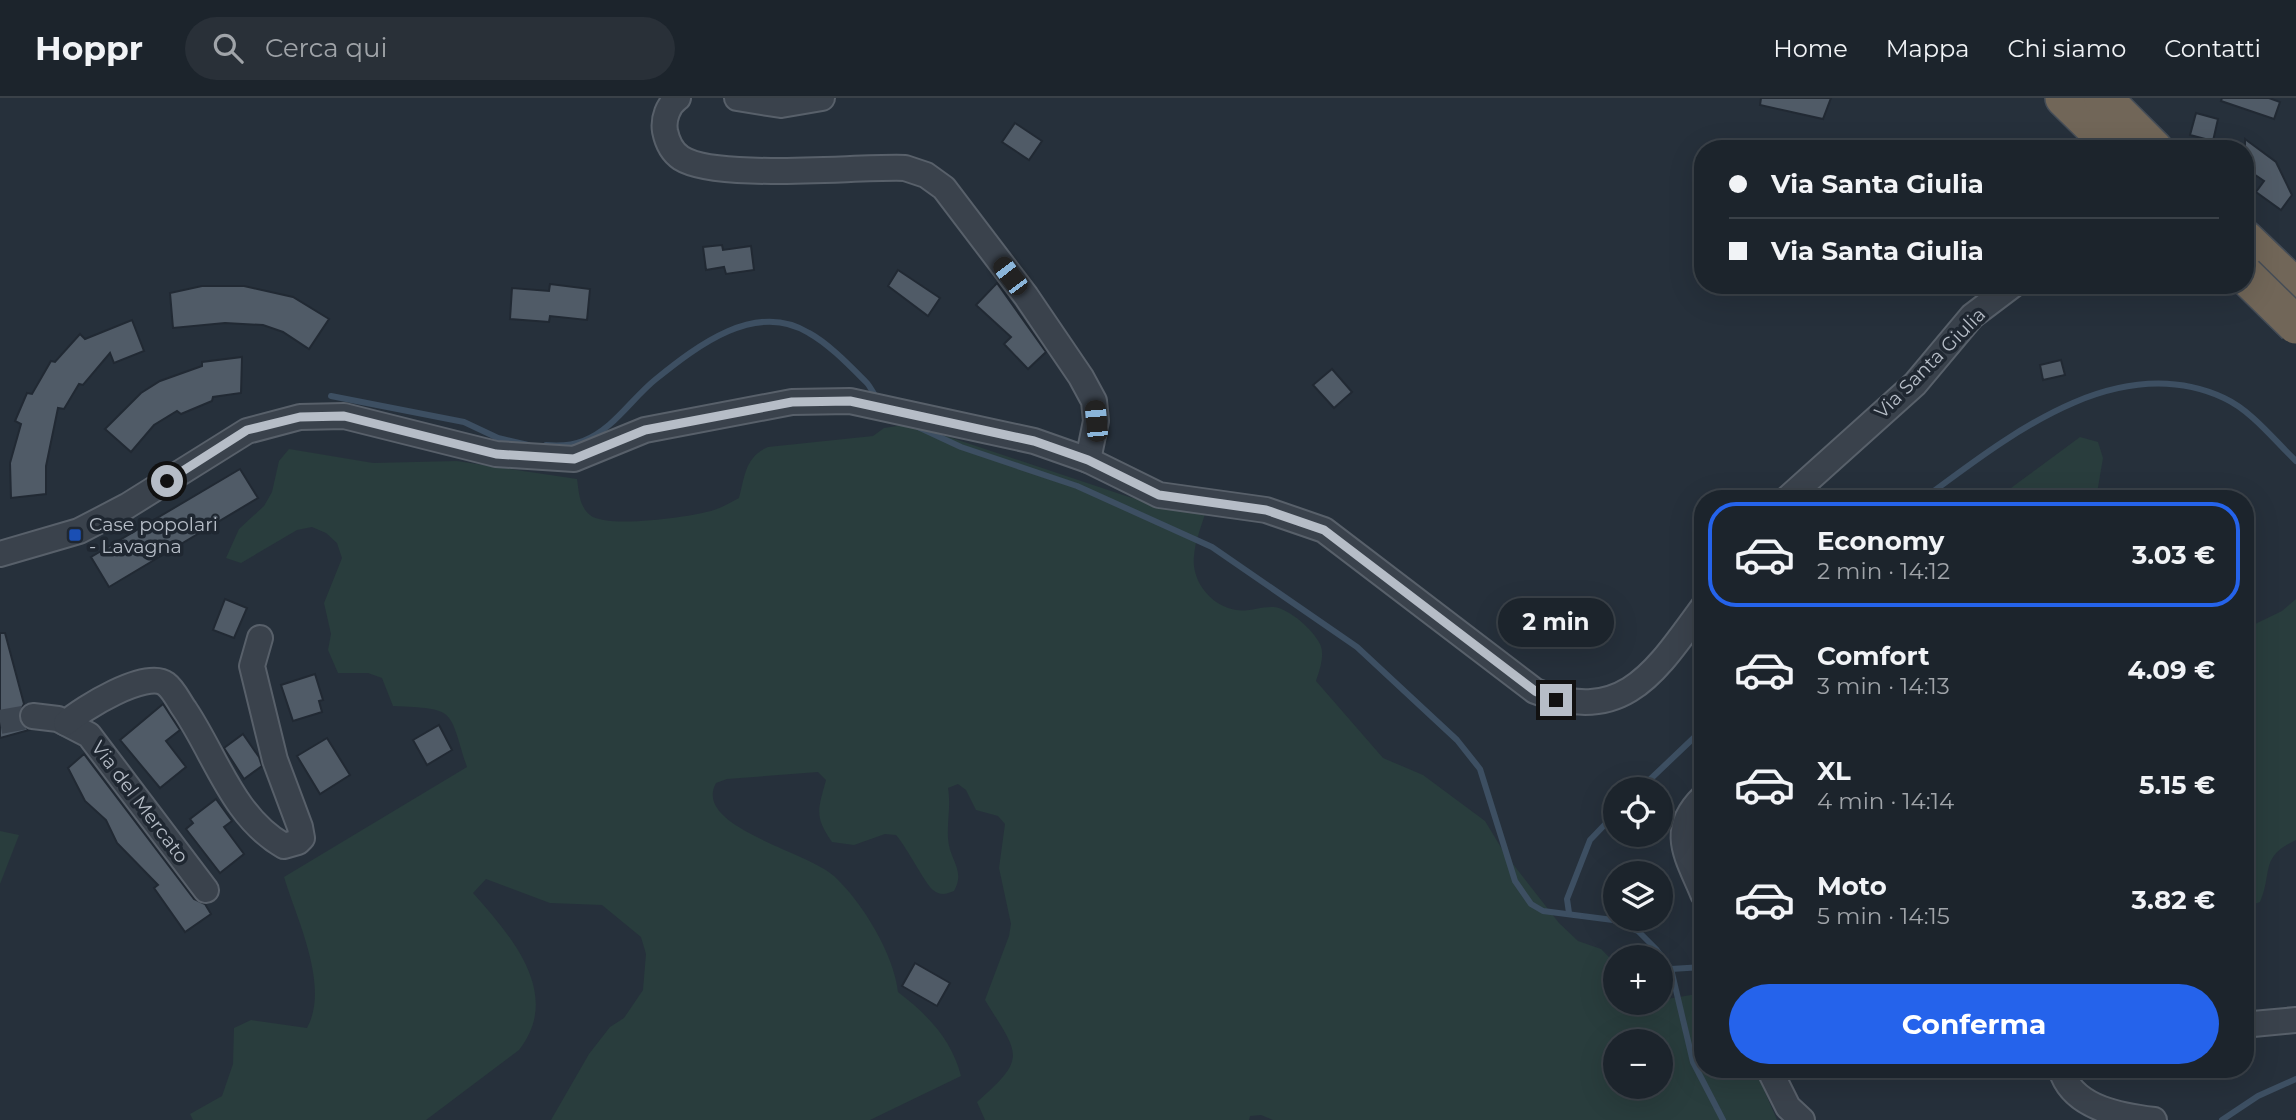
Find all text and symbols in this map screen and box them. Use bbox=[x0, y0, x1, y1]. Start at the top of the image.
search box bbox=[185, 17, 675, 80]
text: Hoppr bbox=[35, 28, 143, 68]
icon: search bbox=[209, 29, 247, 67]
text: Cerca qui bbox=[265, 32, 388, 64]
text: Home bbox=[1773, 34, 1848, 63]
text: Mappa bbox=[1886, 34, 1969, 63]
text: Chi siamo bbox=[2007, 34, 2126, 63]
text: Contatti bbox=[2164, 34, 2261, 63]
text: Via Santa Giulia bbox=[1771, 168, 1984, 200]
text: Via Santa Giulia bbox=[1771, 235, 1984, 267]
car bbox=[989, 253, 1032, 299]
street label: Via Santa Giulia bbox=[1870, 303, 1990, 423]
car bbox=[1084, 399, 1109, 443]
route start bbox=[151, 465, 183, 497]
place label: Case popolari - Lavagna bbox=[89, 513, 218, 558]
icon: car bbox=[1733, 523, 1796, 586]
text: Economy bbox=[1817, 525, 1944, 557]
marker: Case popolari - Lavagna bbox=[67, 527, 83, 543]
text: 3.03 € bbox=[2132, 539, 2215, 571]
text: 2 min · 14:12 bbox=[1817, 557, 1950, 585]
callout: 2 min bbox=[1498, 598, 1614, 648]
text: 2 min bbox=[1522, 608, 1590, 636]
icon: car bbox=[1733, 638, 1796, 701]
text: Comfort bbox=[1817, 640, 1929, 672]
text: 4.09 € bbox=[2127, 654, 2215, 686]
text: 3 min · 14:13 bbox=[1817, 672, 1950, 700]
route end bbox=[1540, 684, 1572, 716]
street label: Via del Mercato bbox=[87, 736, 193, 868]
icon: car bbox=[1733, 753, 1796, 816]
text: XL bbox=[1817, 755, 1851, 787]
text: 5.15 € bbox=[2139, 769, 2215, 801]
map controls bbox=[1603, 777, 1673, 1099]
button: locate bbox=[1603, 777, 1673, 847]
text: 4 min · 14:14 bbox=[1817, 787, 1954, 815]
button: layers bbox=[1603, 861, 1673, 931]
icon: car bbox=[1733, 868, 1796, 931]
text: Moto bbox=[1817, 870, 1887, 902]
text: 3.82 € bbox=[2132, 884, 2215, 916]
text: 5 min · 14:15 bbox=[1817, 902, 1950, 930]
button: + bbox=[1603, 945, 1673, 1015]
button: Conferma bbox=[1729, 984, 2219, 1064]
button: − bbox=[1603, 1029, 1673, 1099]

